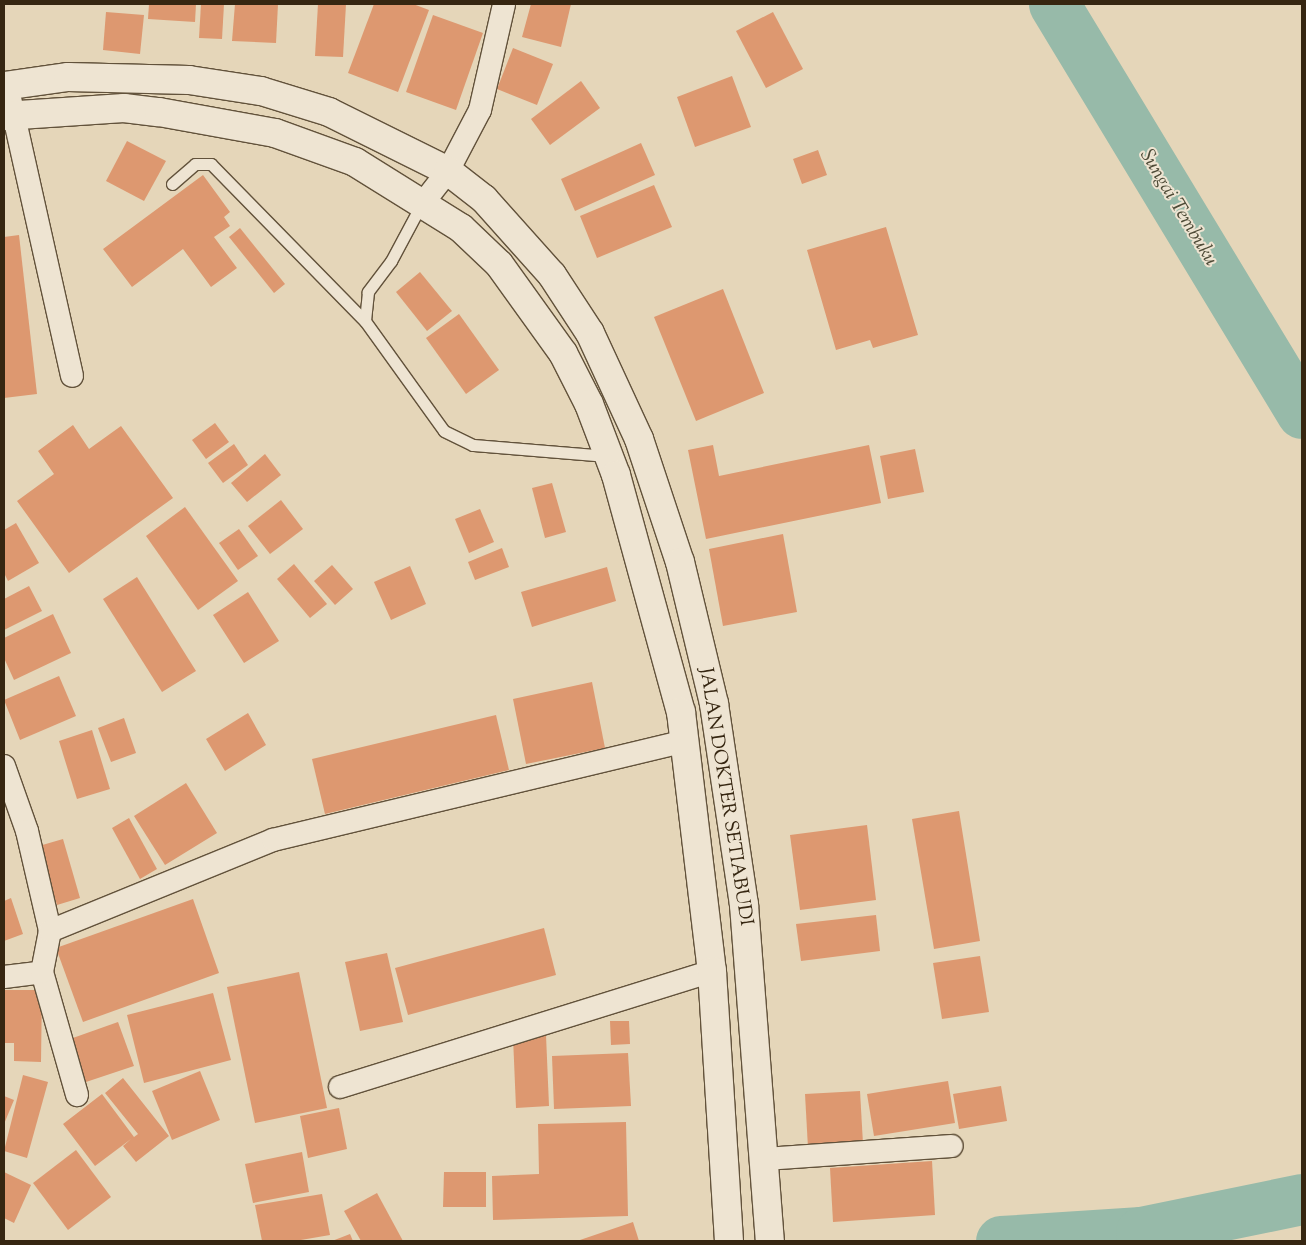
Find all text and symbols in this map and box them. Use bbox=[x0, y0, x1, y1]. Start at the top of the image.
water label: Sungai Tembuku bbox=[1134, 145, 1222, 271]
street label: JALAN DOKTER SETIABUDI bbox=[693, 666, 757, 928]

